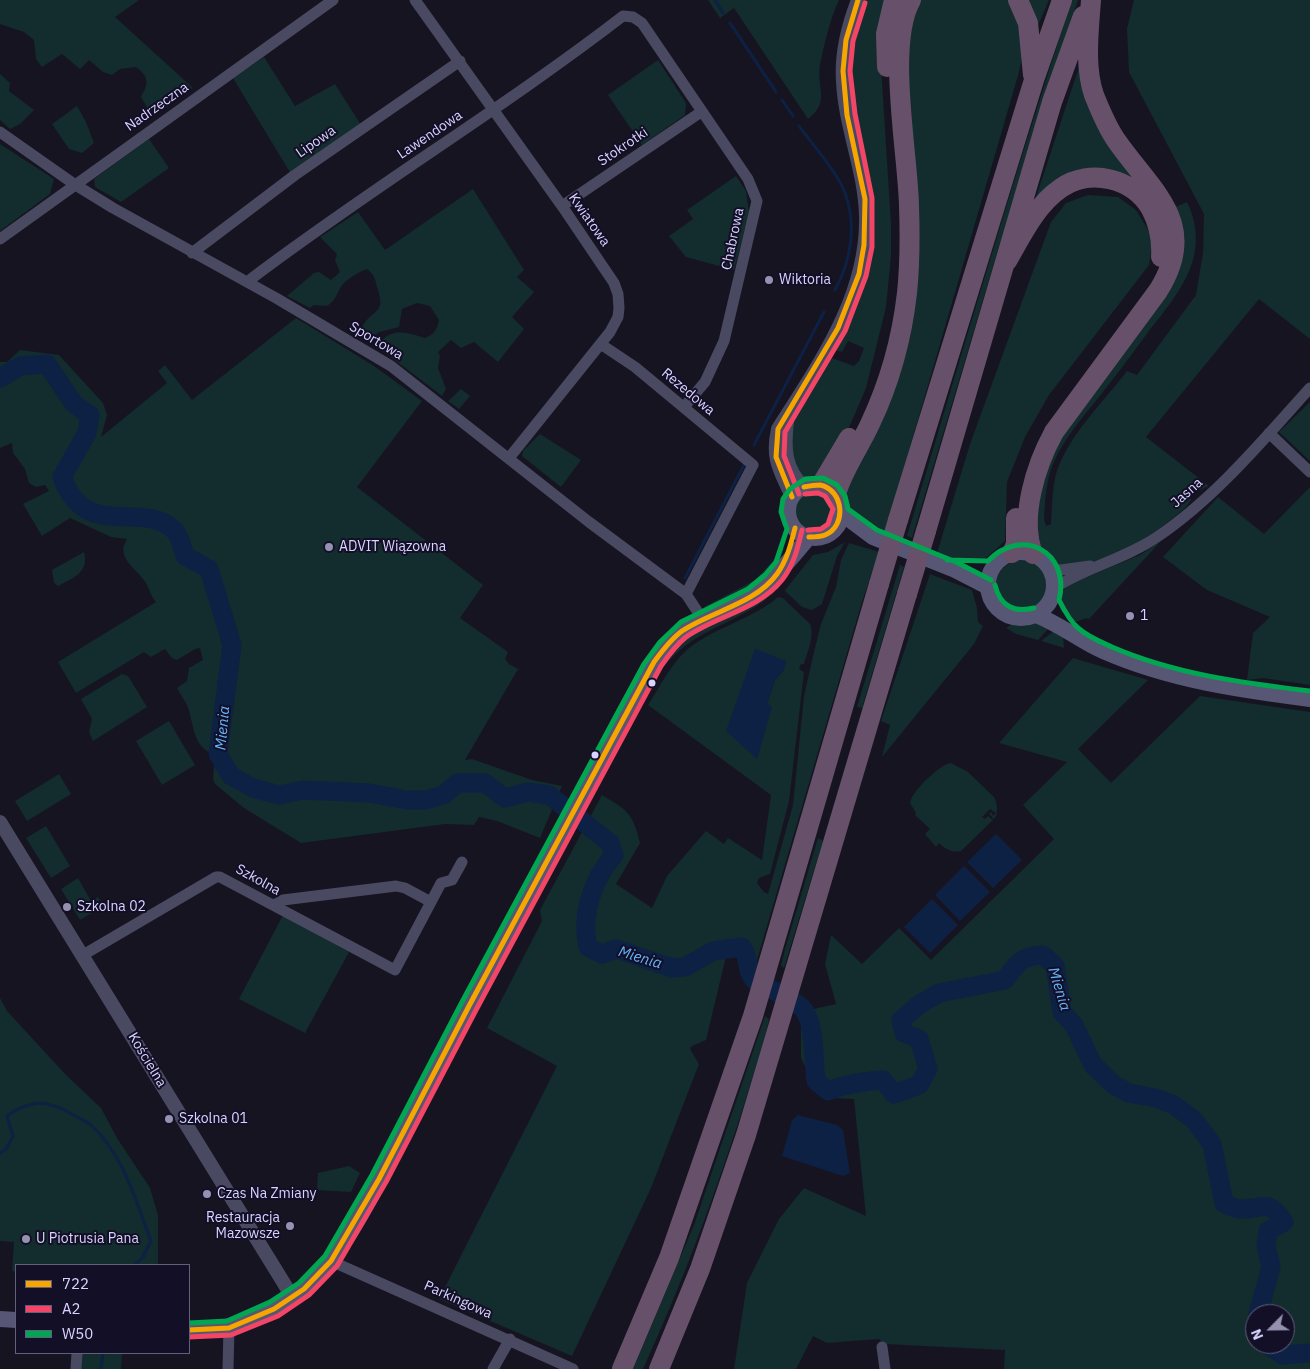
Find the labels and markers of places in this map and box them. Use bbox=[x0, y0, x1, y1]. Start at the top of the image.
place label: Wiktoria bbox=[779, 272, 831, 288]
marker: Wiktoria bbox=[763, 274, 775, 286]
place label: ADVIT Wiązowna bbox=[339, 539, 446, 555]
marker: ADVIT Wiązowna bbox=[323, 541, 335, 553]
place label: 1 bbox=[1140, 608, 1148, 624]
marker: 1 bbox=[1124, 610, 1136, 622]
unlabelled marker bbox=[647, 678, 657, 688]
unlabelled marker bbox=[590, 750, 600, 760]
place label: Szkolna 02 bbox=[77, 899, 146, 915]
marker: Szkolna 02 bbox=[61, 901, 73, 913]
place label: Szkolna 01 bbox=[179, 1111, 248, 1127]
marker: Szkolna 01 bbox=[163, 1113, 175, 1125]
place label: Czas Na Zmiany bbox=[217, 1186, 317, 1202]
marker: Czas Na Zmiany bbox=[201, 1188, 213, 1200]
place label: Restauracja Mazowsze bbox=[206, 1210, 280, 1242]
marker: Restauracja Mazowsze bbox=[284, 1220, 296, 1232]
place label: U Piotrusia Pana bbox=[36, 1231, 139, 1247]
marker: U Piotrusia Pana bbox=[20, 1233, 32, 1245]

